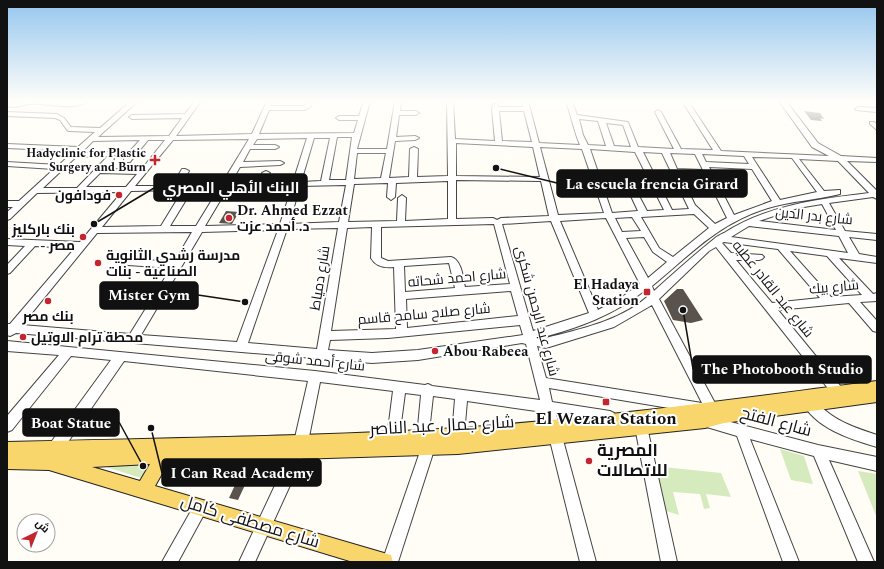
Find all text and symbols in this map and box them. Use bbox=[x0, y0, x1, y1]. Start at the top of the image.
place label: Hadyclinic for Plastic Surgery and Burn bbox=[26, 144, 147, 177]
marker: Hadyclinic for Plastic Surgery and Burn bbox=[149, 154, 161, 166]
callout: La escuela frencia Girard bbox=[557, 170, 747, 197]
text: La escuela frencia Girard bbox=[565, 173, 739, 196]
callout: البنك الأهلي المصري bbox=[154, 174, 307, 201]
text: البنك الأهلي المصري bbox=[163, 177, 299, 200]
place label: فودافون bbox=[55, 185, 111, 206]
marker: فودافون bbox=[114, 190, 124, 200]
place label: Dr. Ahmed Ezzat د. أحمد عزت bbox=[237, 200, 348, 237]
street label: شارع بدر الدين bbox=[774, 201, 854, 231]
marker: Dr. Ahmed Ezzat د. أحمد عزت bbox=[224, 213, 234, 223]
place label: بنك باركليز - مصر bbox=[11, 219, 75, 256]
marker: بنك باركليز - مصر bbox=[78, 232, 88, 242]
street label: شارع عبد القادر عطيه bbox=[727, 236, 819, 342]
street label: شارع دمياط bbox=[305, 244, 335, 312]
street label: شارع عبد الرحمن شكرى bbox=[510, 244, 564, 378]
place label: مدرسة رشدي الثانوية الصناعية - بنات bbox=[106, 245, 240, 282]
marker: مدرسة رشدي الثانوية الصناعية - بنات bbox=[93, 258, 103, 268]
street label: شارع احمد شحاته bbox=[407, 263, 507, 293]
place label: El Hadaya Station bbox=[573, 274, 640, 311]
street label: شارع بيك bbox=[808, 274, 860, 300]
callout: Mister Gym bbox=[100, 282, 198, 309]
text: Mister Gym bbox=[108, 284, 191, 307]
marker: El Hadaya Station bbox=[642, 287, 652, 297]
marker: بنك مصر bbox=[43, 296, 53, 306]
street label: شارع صلاح سامح قاسم bbox=[357, 298, 491, 330]
place label: بنك مصر bbox=[21, 306, 74, 327]
place label: محطة ترام الاوتيل bbox=[31, 327, 143, 348]
marker: محطة ترام الاوتيل bbox=[18, 332, 28, 342]
place label: Abou Rabeea bbox=[443, 341, 529, 362]
street label: شارع أحمد شوقى bbox=[264, 345, 366, 377]
marker: Abou Rabeea bbox=[430, 346, 440, 356]
callout: The Photobooth Studio bbox=[693, 356, 871, 383]
text: The Photobooth Studio bbox=[701, 358, 863, 381]
marker: El Wezara Station bbox=[601, 397, 611, 407]
street label: شارع الفتح bbox=[737, 400, 815, 444]
place label: El Wezara Station bbox=[535, 406, 677, 432]
callout: Boat Statue bbox=[23, 409, 119, 436]
street label: شارع جمال عبد الناصر bbox=[368, 409, 515, 443]
text: Boat Statue bbox=[31, 412, 111, 435]
place label: المصرية للاتصالات bbox=[597, 438, 668, 484]
marker: المصرية للاتصالات bbox=[584, 456, 594, 466]
callout: I Can Read Academy bbox=[162, 459, 321, 486]
text: I Can Read Academy bbox=[171, 462, 314, 485]
street label: شارع مصطفى كامل bbox=[177, 489, 323, 555]
north arrow bbox=[16, 513, 56, 553]
text: ش bbox=[32, 515, 53, 537]

